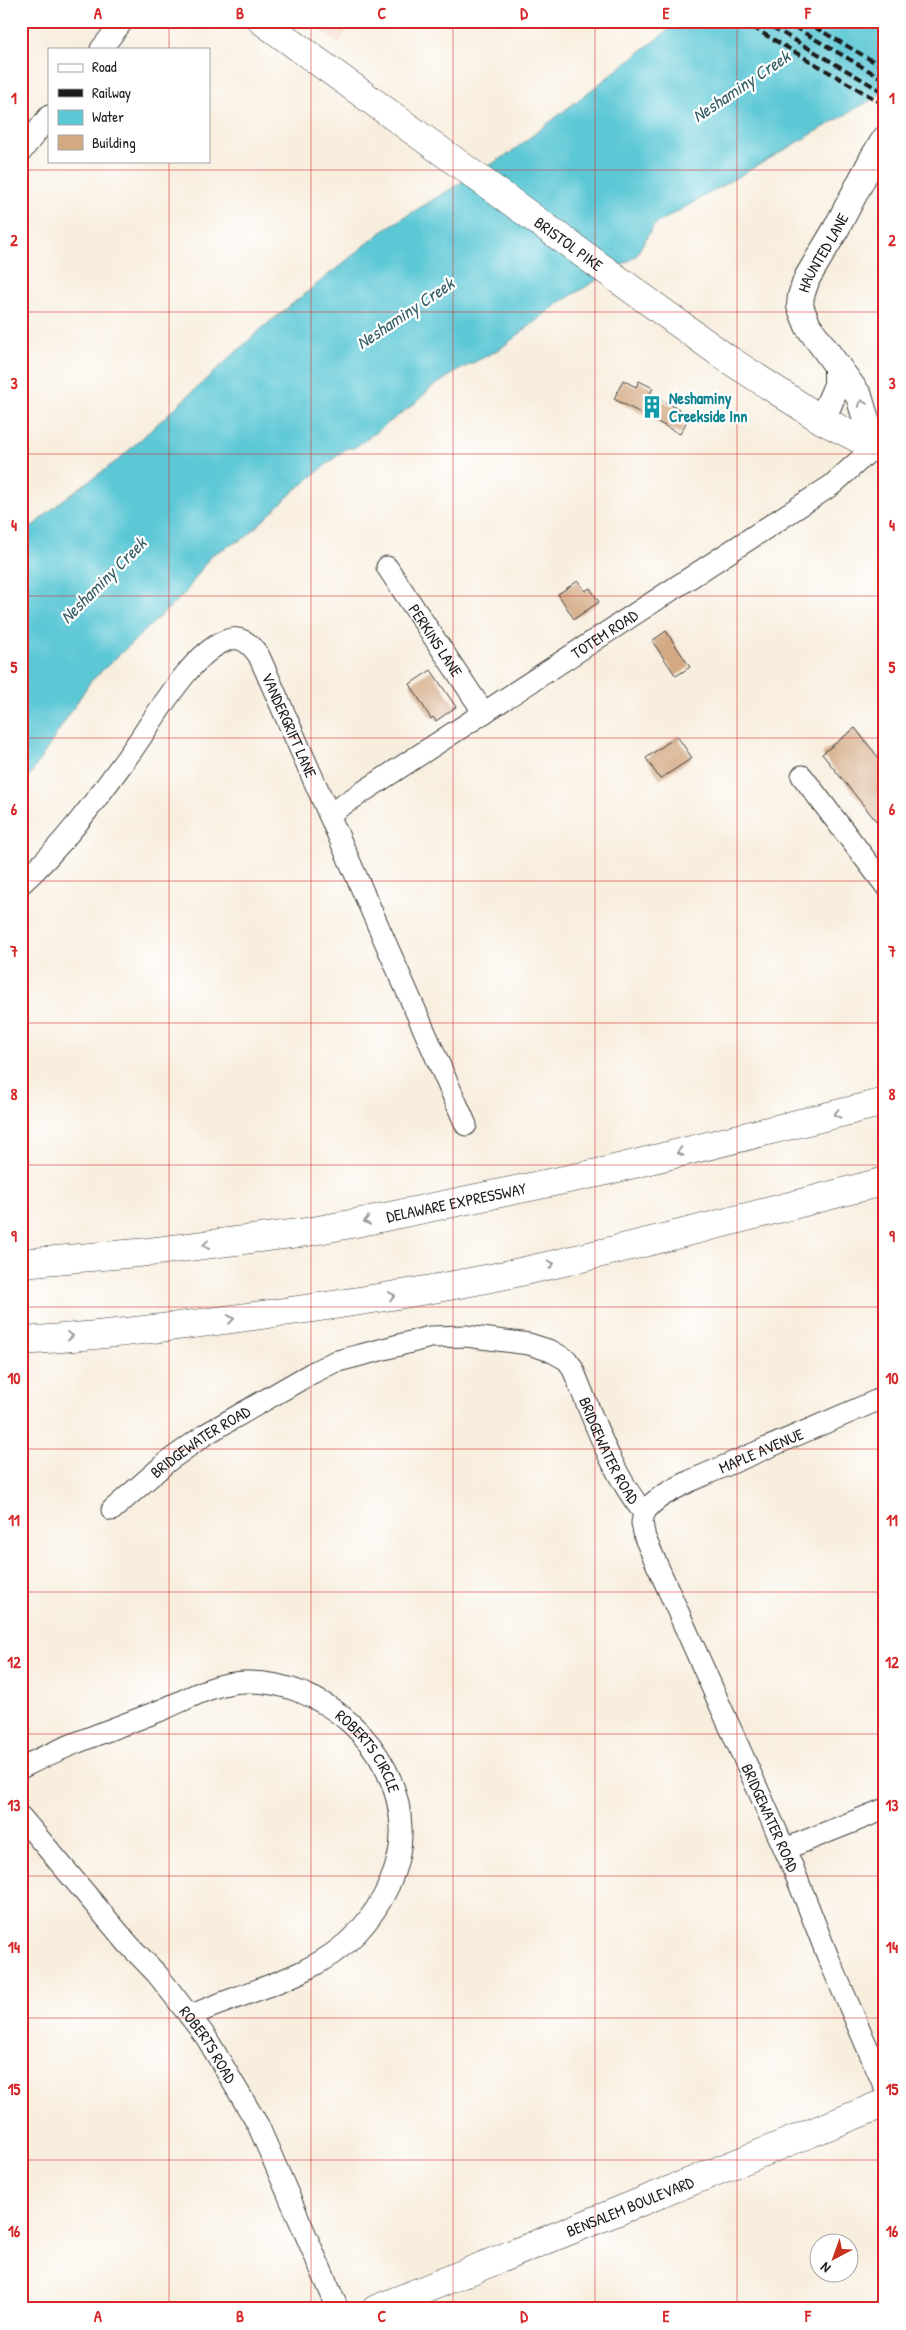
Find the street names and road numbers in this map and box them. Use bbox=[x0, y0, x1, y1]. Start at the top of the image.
street label: HAUNTED LANE bbox=[792, 209, 853, 295]
street label: BRISTOL PIKE bbox=[530, 211, 607, 276]
street label: PERKINS LANE bbox=[404, 600, 468, 681]
street label: TOTEM ROAD bbox=[567, 604, 642, 664]
street label: VANDERGRIFT LANE bbox=[257, 669, 322, 781]
street label: DELAWARE EXPRESSWAY bbox=[384, 1177, 528, 1227]
street label: BRIDGEWATER ROAD bbox=[574, 1394, 645, 1508]
street label: BRIDGEWATER ROAD bbox=[145, 1400, 254, 1483]
street label: MAPLE AVENUE bbox=[715, 1422, 807, 1478]
street label: ROBERTS CIRCLE bbox=[331, 1704, 405, 1795]
street label: BRIDGEWATER ROAD bbox=[737, 1760, 804, 1876]
street label: ROBERTS ROAD bbox=[175, 2001, 242, 2088]
street label: BENSALEM BOULEVARD bbox=[563, 2170, 697, 2242]

